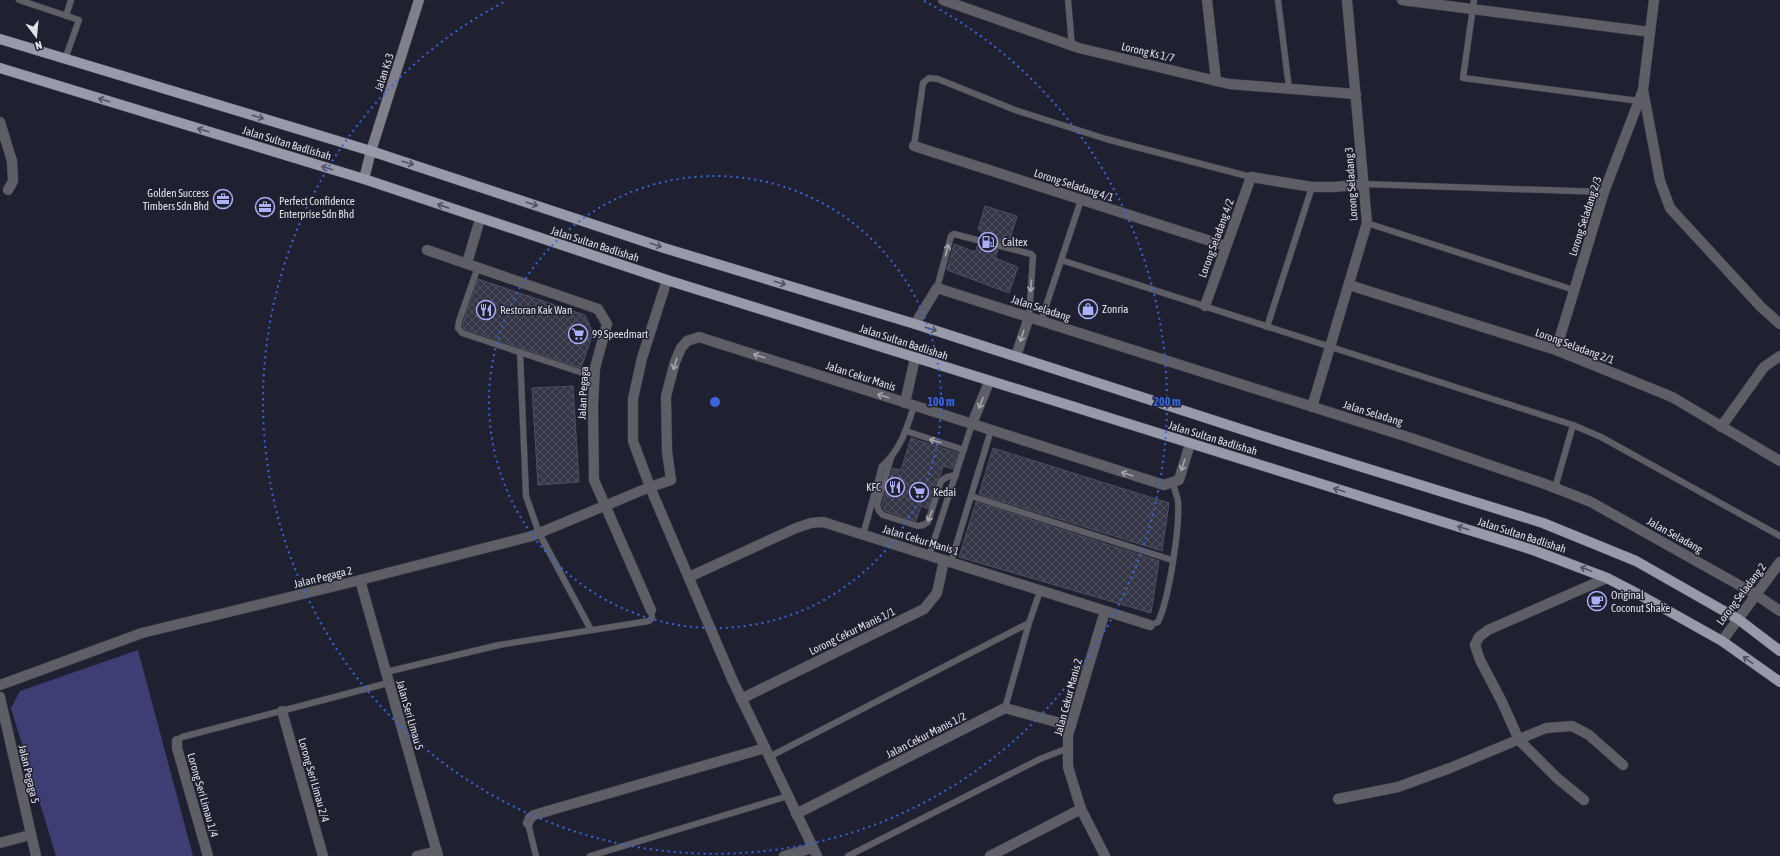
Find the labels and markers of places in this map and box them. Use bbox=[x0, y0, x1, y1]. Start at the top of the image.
place label: Golden Success Timbers Sdn Bhd bbox=[143, 187, 209, 212]
office icon: Golden Success Timbers Sdn Bhd bbox=[212, 188, 234, 210]
place label: Perfect Confidence Enterprise Sdn Bhd bbox=[279, 195, 355, 220]
office icon: Perfect Confidence Enterprise Sdn Bhd bbox=[254, 196, 276, 218]
fuel station icon: Caltex bbox=[977, 231, 999, 253]
place label: Caltex bbox=[1002, 236, 1028, 248]
shop icon: Zonria bbox=[1077, 298, 1099, 320]
restaurant icon: Restoran Kak Wan bbox=[475, 299, 497, 321]
place label: Zonria bbox=[1102, 303, 1128, 315]
place label: Restoran Kak Wan bbox=[500, 304, 572, 316]
supermarket icon: 99 Speedmart bbox=[567, 323, 589, 345]
place label: 99 Speedmart bbox=[592, 328, 648, 340]
centre of rings bbox=[708, 395, 722, 409]
restaurant icon: KFC bbox=[884, 476, 906, 498]
place label: KFC bbox=[866, 481, 881, 493]
supermarket icon: Kedai bbox=[908, 481, 930, 503]
place label: Kedai bbox=[933, 486, 956, 498]
place label: Original Coconut Shake bbox=[1611, 589, 1670, 614]
cafe icon: Original Coconut Shake bbox=[1586, 590, 1608, 612]

